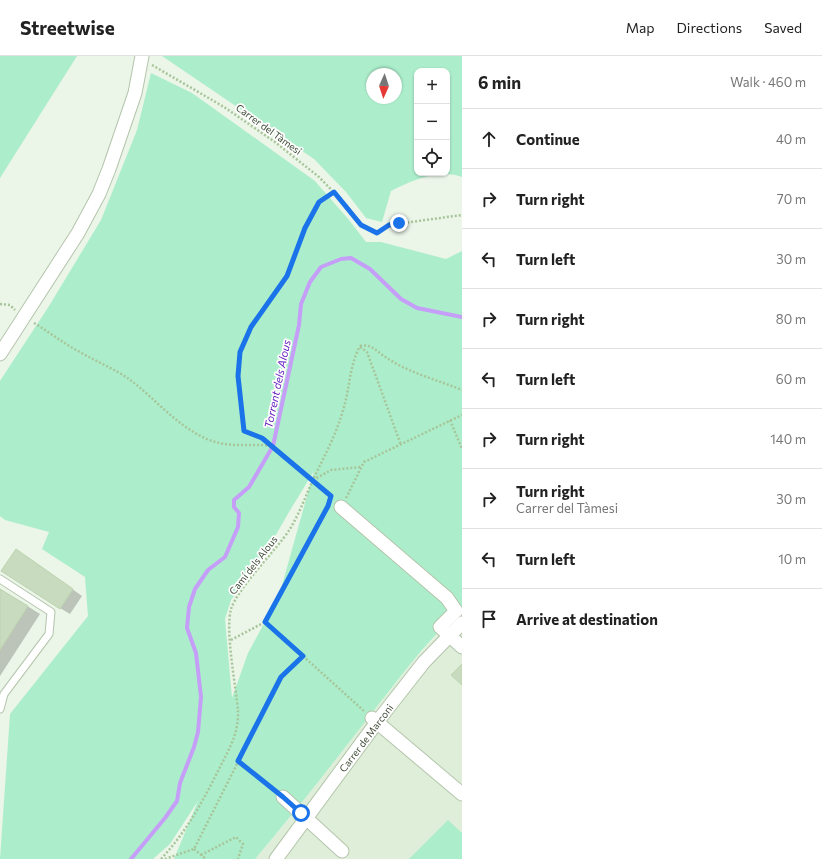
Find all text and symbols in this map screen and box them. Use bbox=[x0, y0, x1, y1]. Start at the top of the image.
text: Streetwise bbox=[20, 16, 115, 39]
text: Map bbox=[626, 19, 655, 36]
text: Directions bbox=[677, 19, 742, 36]
text: Saved bbox=[764, 19, 802, 36]
north arrow bbox=[366, 68, 402, 104]
map controls bbox=[414, 68, 450, 176]
button: + bbox=[414, 68, 450, 104]
text: 6 min bbox=[478, 72, 521, 93]
text: Walk · 460 m bbox=[730, 74, 806, 90]
street label: Carrer del Tàmesi bbox=[234, 101, 304, 157]
button: − bbox=[414, 104, 450, 140]
icon: ahead bbox=[478, 128, 500, 150]
text: Continue bbox=[516, 130, 580, 148]
text: 40 m bbox=[776, 131, 806, 147]
button: locate bbox=[414, 140, 450, 176]
icon: right bbox=[478, 188, 500, 210]
text: Turn right bbox=[516, 190, 585, 208]
text: 70 m bbox=[777, 191, 806, 207]
route end bbox=[390, 214, 408, 232]
icon: left bbox=[478, 248, 500, 270]
text: Turn left bbox=[516, 250, 575, 268]
text: 30 m bbox=[776, 251, 806, 267]
icon: right bbox=[478, 308, 500, 330]
text: Turn right bbox=[516, 310, 585, 328]
text: 80 m bbox=[776, 311, 806, 327]
water label: Torrent dels Alous bbox=[261, 338, 293, 430]
icon: left bbox=[478, 368, 500, 390]
text: Turn left bbox=[516, 370, 575, 388]
text: 60 m bbox=[776, 371, 806, 387]
icon: right bbox=[478, 428, 500, 450]
text: Turn right bbox=[516, 430, 585, 448]
text: 140 m bbox=[770, 431, 806, 447]
text: Turn right bbox=[516, 482, 585, 500]
icon: right bbox=[478, 488, 500, 510]
text: 30 m bbox=[776, 491, 806, 507]
text: Carrer del Tàmesi bbox=[516, 500, 618, 516]
street label: Camí dels Alous bbox=[226, 533, 280, 597]
icon: left bbox=[478, 548, 500, 570]
text: Turn left bbox=[516, 550, 575, 568]
text: 10 m bbox=[778, 551, 806, 567]
icon: arrive bbox=[478, 608, 500, 630]
text: Arrive at destination bbox=[516, 610, 658, 628]
street label: Carrer de Marconi bbox=[337, 702, 395, 774]
route start bbox=[292, 804, 310, 822]

